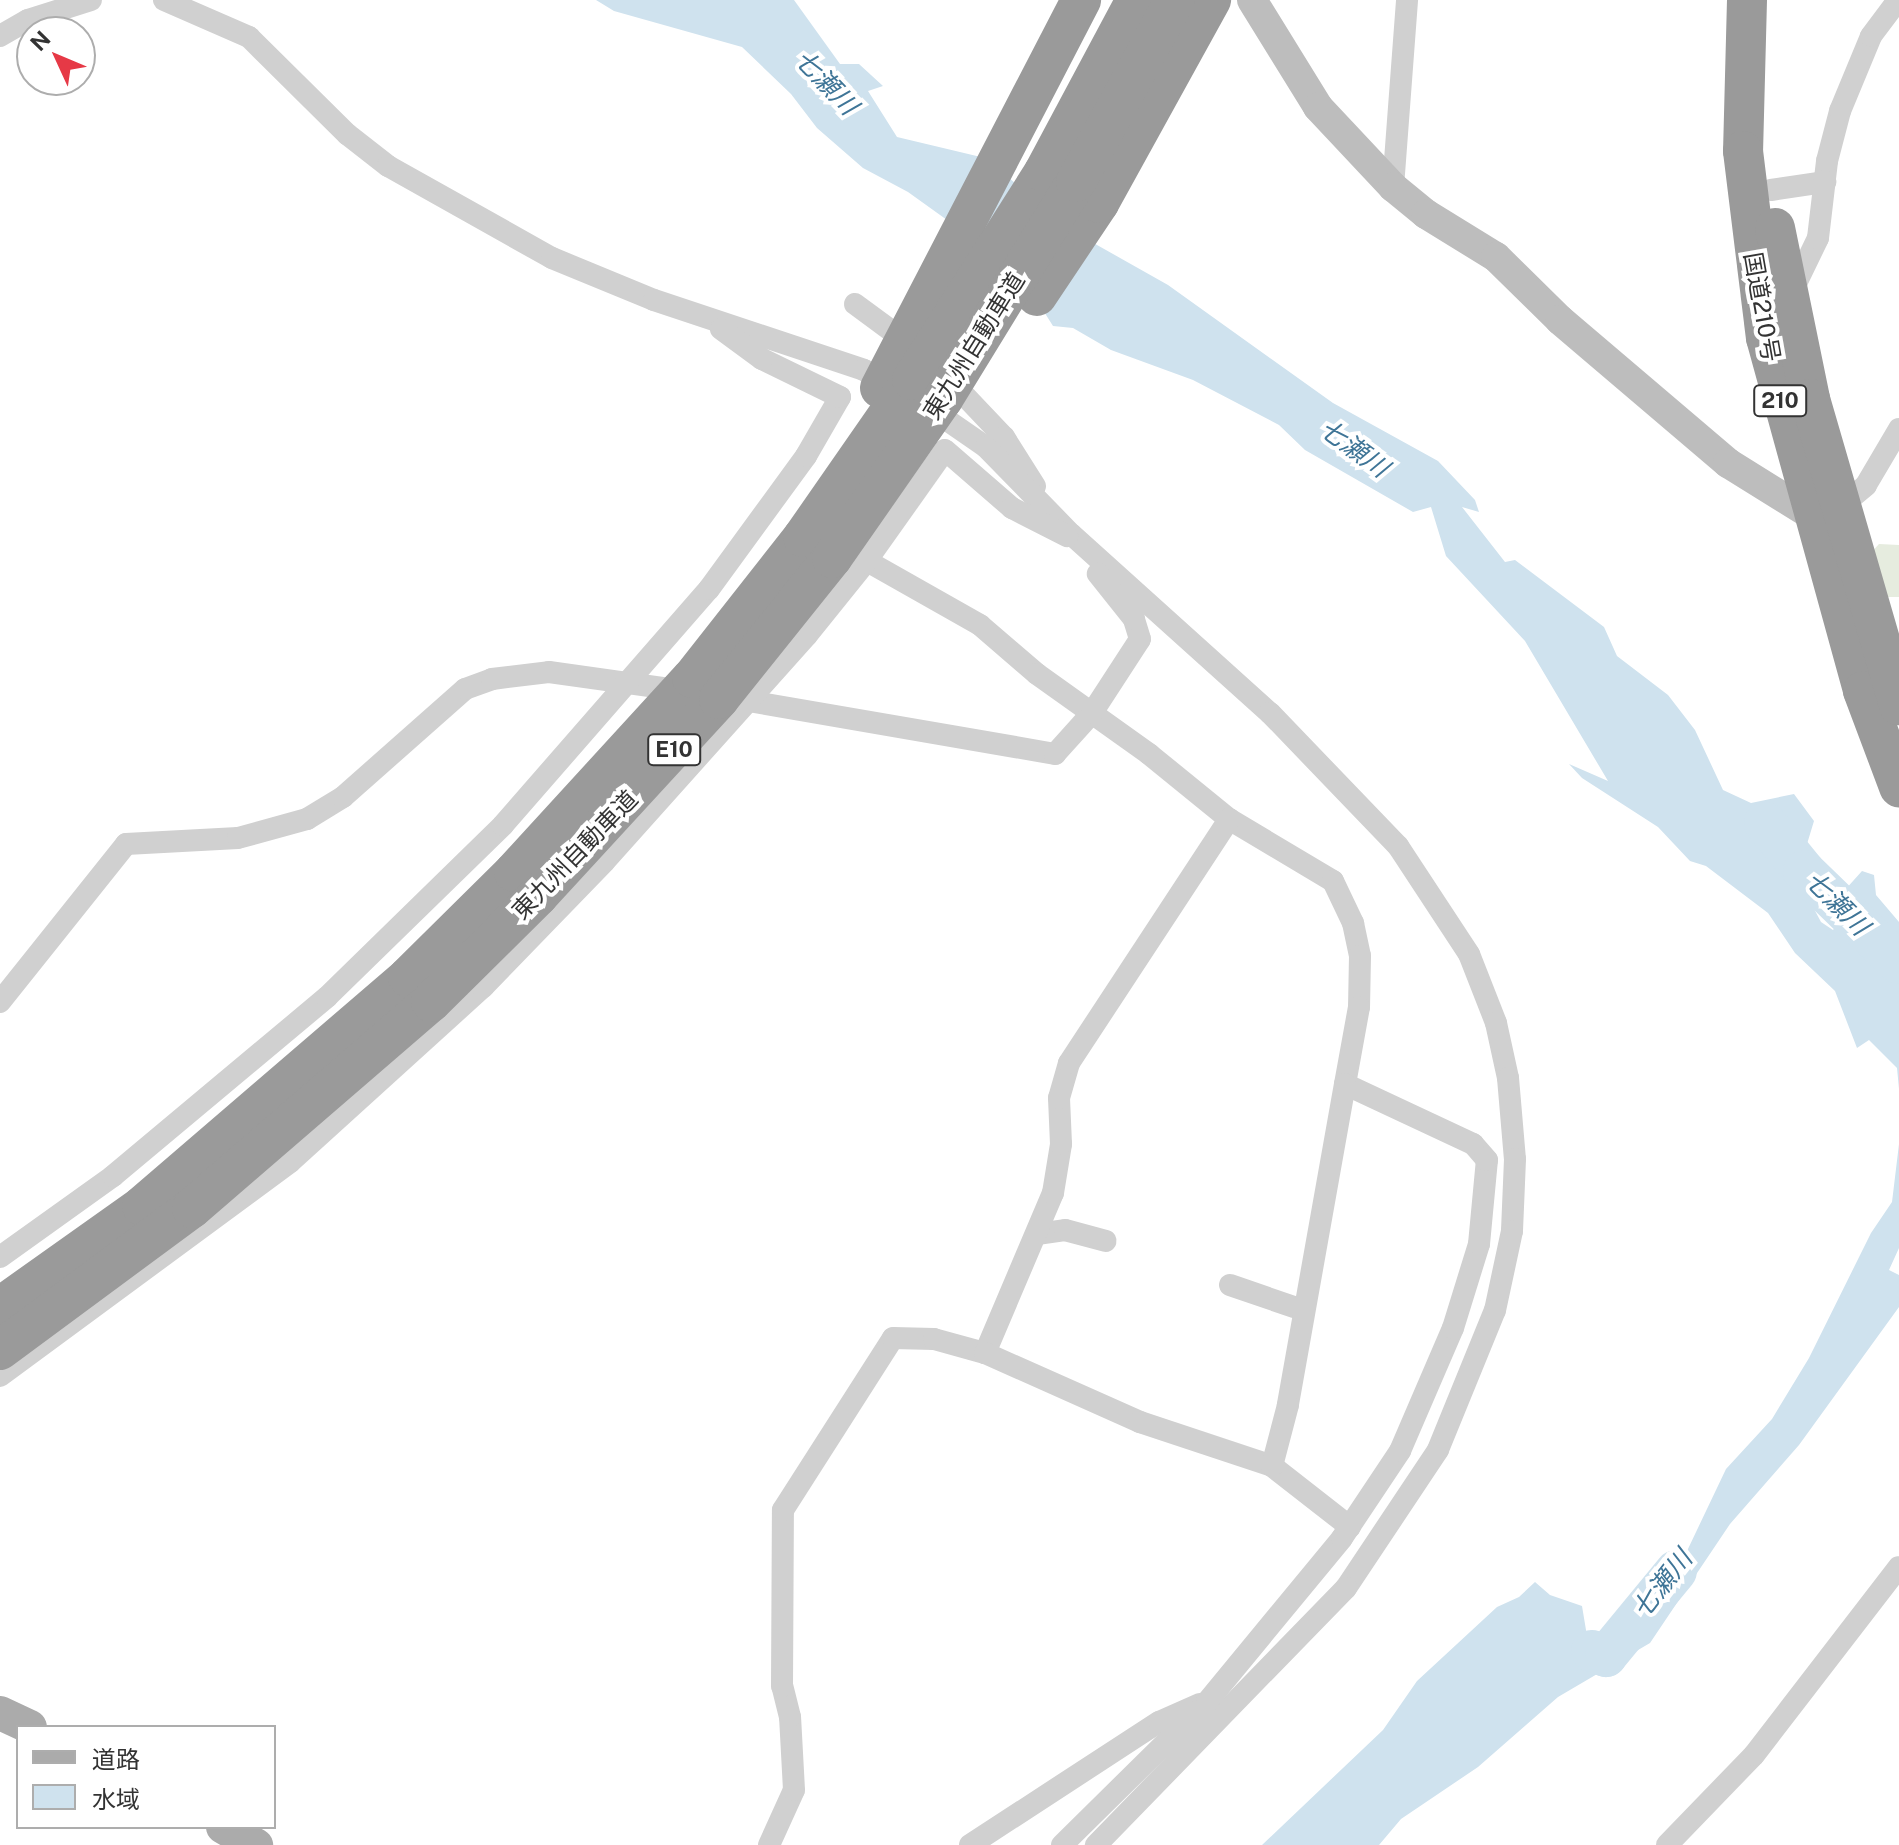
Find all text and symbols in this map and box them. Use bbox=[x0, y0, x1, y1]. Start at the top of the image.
north arrow bbox=[16, 16, 96, 96]
text: N bbox=[25, 25, 56, 56]
water label: 七瀬川 bbox=[788, 43, 864, 121]
street label: 国道210号 bbox=[1738, 250, 1786, 364]
street label: 東九州自動車道 bbox=[917, 267, 1031, 425]
road number: 210 bbox=[1752, 383, 1808, 419]
water label: 七瀬川 bbox=[1313, 412, 1395, 484]
road number: E10 bbox=[646, 732, 702, 768]
street label: 東九州自動車道 bbox=[506, 785, 644, 925]
water label: 七瀬川 bbox=[1798, 864, 1876, 942]
water label: 七瀬川 bbox=[1626, 1544, 1698, 1624]
legend bbox=[16, 1725, 276, 1829]
text: 道路 bbox=[92, 1745, 140, 1773]
text: 水域 bbox=[92, 1785, 140, 1813]

